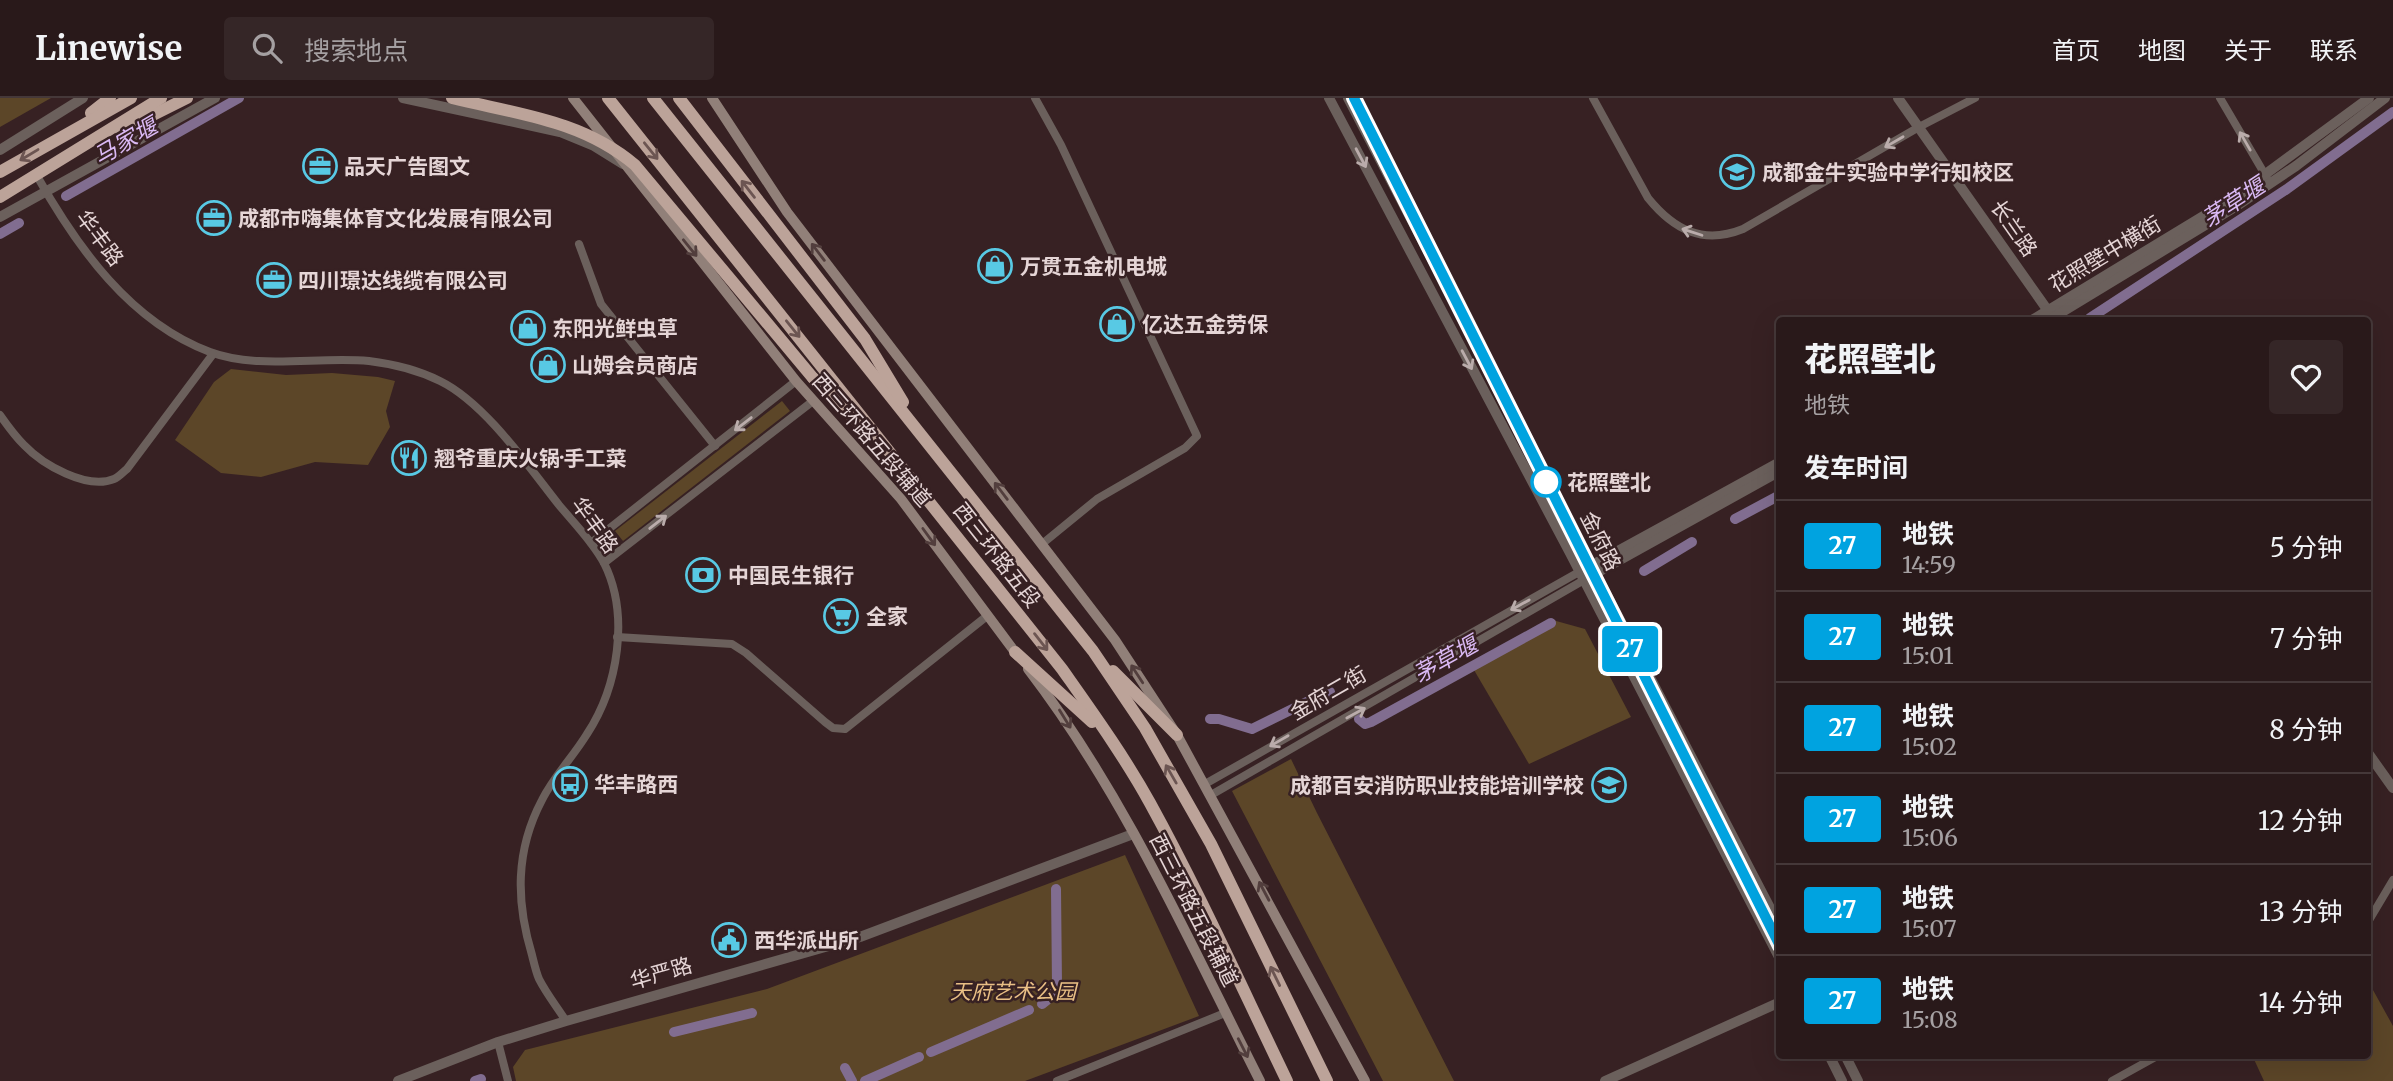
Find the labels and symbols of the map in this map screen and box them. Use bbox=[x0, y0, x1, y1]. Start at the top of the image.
water label: 马家堰 bbox=[88, 109, 166, 171]
one-way arrow bbox=[2238, 131, 2252, 151]
one-way arrow bbox=[1884, 135, 1904, 149]
one-way arrow bbox=[643, 142, 659, 160]
office icon: 品天广告图文 bbox=[301, 147, 339, 185]
one-way arrow bbox=[1355, 148, 1369, 168]
one-way arrow bbox=[19, 149, 39, 163]
place label: 品天广告图文 bbox=[344, 153, 470, 180]
school or university icon: 成都金牛实验中学行知校区 bbox=[1718, 153, 1756, 191]
place label: 成都金牛实验中学行知校区 bbox=[1762, 159, 2014, 186]
water label: 茅草堰 bbox=[2196, 169, 2273, 233]
one-way arrow bbox=[740, 180, 755, 198]
street label: 长兰路 bbox=[1985, 194, 2043, 262]
office icon: 成都市嗨集体育文化发展有限公司 bbox=[195, 199, 233, 237]
street label: 华丰路 bbox=[70, 205, 130, 271]
place label: 成都市嗨集体育文化发展有限公司 bbox=[238, 205, 553, 232]
street label: 花照壁中横街 bbox=[2044, 210, 2166, 298]
one-way arrow bbox=[1681, 224, 1703, 237]
one-way arrow bbox=[683, 239, 698, 257]
one-way arrow bbox=[811, 244, 826, 262]
shop icon: 万贯五金机电城 bbox=[976, 247, 1014, 285]
place label: 万贯五金机电城 bbox=[1020, 253, 1167, 280]
office icon: 四川璟达线缆有限公司 bbox=[255, 261, 293, 299]
place label: 四川璟达线缆有限公司 bbox=[298, 267, 508, 294]
shop icon: 亿达五金劳保 bbox=[1098, 305, 1136, 343]
shop icon: 东阳光鲜虫草 bbox=[509, 309, 547, 347]
place label: 亿达五金劳保 bbox=[1142, 311, 1269, 338]
place label: 东阳光鲜虫草 bbox=[552, 315, 678, 342]
one-way arrow bbox=[785, 320, 800, 338]
shop icon: 山姆会员商店 bbox=[529, 346, 567, 384]
one-way arrow bbox=[1461, 349, 1475, 369]
place label: 山姆会员商店 bbox=[572, 352, 698, 379]
street label: 西三环路五段辅道 bbox=[807, 368, 937, 512]
one-way arrow bbox=[734, 416, 752, 431]
restaurant icon: 翘爷重庆火锅·手工菜 bbox=[390, 439, 428, 477]
place label: 翘爷重庆火锅·手工菜 bbox=[434, 445, 627, 472]
marker: 花照壁北 bbox=[1531, 467, 1561, 497]
place label: 花照壁北 bbox=[1567, 469, 1651, 496]
one-way arrow bbox=[994, 483, 1009, 501]
street label: 华丰路 bbox=[566, 492, 624, 558]
street label: 西三环路五段 bbox=[948, 497, 1046, 613]
street label: 金府路 bbox=[1575, 507, 1627, 575]
one-way arrow bbox=[648, 514, 666, 529]
one-way arrow bbox=[922, 527, 936, 546]
bank icon: 中国民生银行 bbox=[684, 556, 722, 594]
place label: 中国民生银行 bbox=[728, 562, 854, 589]
supermarket icon: 全家 bbox=[822, 597, 860, 635]
one-way arrow bbox=[1510, 599, 1531, 612]
place label: 全家 bbox=[866, 603, 908, 630]
line badge: 27 bbox=[1598, 626, 1662, 672]
water label: 茅草堰 bbox=[1408, 628, 1486, 688]
one-way arrow bbox=[1033, 632, 1048, 651]
street label: 金府二街 bbox=[1285, 660, 1371, 726]
one-way arrow bbox=[1130, 664, 1144, 684]
one-way arrow bbox=[1345, 706, 1366, 719]
one-way arrow bbox=[1057, 709, 1072, 728]
one-way arrow bbox=[1270, 734, 1290, 748]
one-way arrow bbox=[1164, 764, 1178, 784]
bus stop icon: 华丰路西 bbox=[551, 765, 589, 803]
school or university icon: 成都百安消防职业技能培训学校 bbox=[1590, 766, 1628, 804]
place label: 华丰路西 bbox=[594, 771, 678, 798]
place label: 成都百安消防职业技能培训学校 bbox=[1290, 772, 1584, 799]
street label: 西三环路五段辅道 bbox=[1144, 829, 1244, 991]
one-way arrow bbox=[1256, 881, 1270, 902]
public building icon: 西华派出所 bbox=[710, 921, 748, 959]
place label: 西华派出所 bbox=[754, 927, 859, 954]
street label: 华严路 bbox=[627, 951, 695, 995]
one-way arrow bbox=[1268, 966, 1282, 987]
park label: 天府艺术公园 bbox=[950, 978, 1079, 1005]
one-way arrow bbox=[1237, 1037, 1251, 1058]

